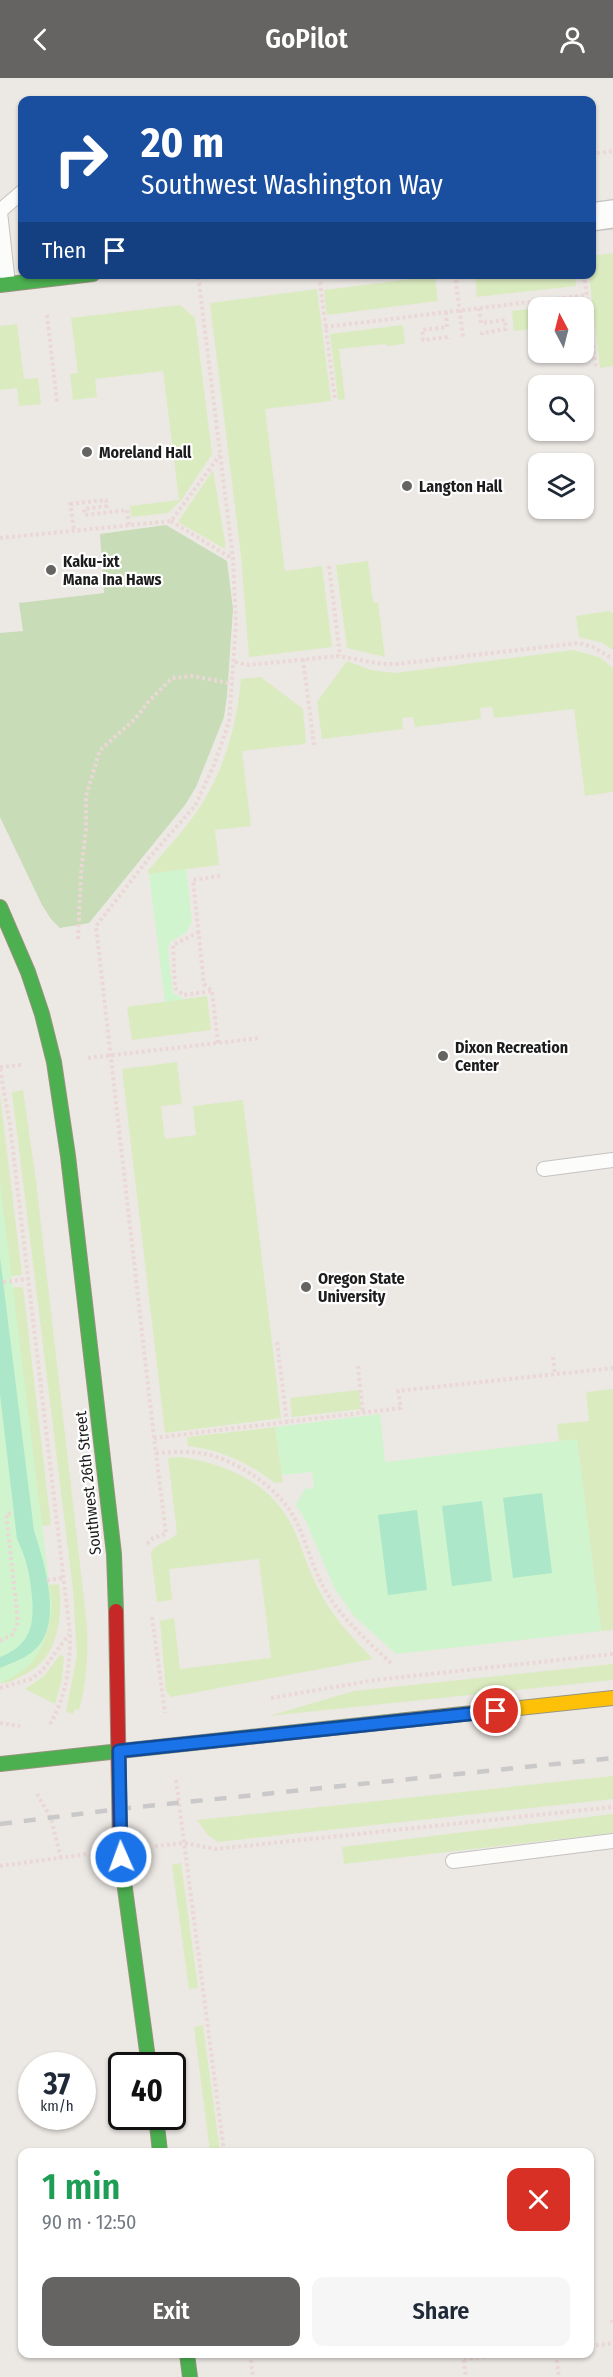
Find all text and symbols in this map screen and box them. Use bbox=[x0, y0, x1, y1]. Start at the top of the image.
icon: back bbox=[24, 23, 57, 56]
text: GoPilot bbox=[265, 23, 348, 55]
icon: person bbox=[556, 23, 589, 56]
text: 20 m bbox=[141, 118, 224, 168]
icon: right bbox=[42, 120, 120, 198]
text: Southwest Washington Way bbox=[141, 169, 443, 201]
icon: arrive bbox=[98, 234, 131, 267]
text: Then bbox=[42, 237, 86, 264]
north arrow bbox=[528, 297, 594, 363]
map controls bbox=[528, 297, 594, 519]
button: search bbox=[528, 375, 594, 441]
place label: Moreland Hall bbox=[99, 443, 192, 462]
marker: Moreland Hall bbox=[80, 445, 94, 459]
button: layers bbox=[528, 453, 594, 519]
place label: Langton Hall bbox=[419, 477, 503, 496]
marker: Langton Hall bbox=[400, 479, 414, 493]
place label: Kaku-ixt Mana Ina Haws bbox=[63, 552, 162, 589]
marker: Kaku-ixt Mana Ina Haws bbox=[44, 563, 58, 577]
place label: Dixon Recreation Center bbox=[455, 1038, 568, 1075]
marker: Dixon Recreation Center bbox=[436, 1049, 450, 1063]
place label: Oregon State University bbox=[318, 1269, 405, 1306]
marker: Oregon State University bbox=[299, 1280, 313, 1294]
street label: Southwest 26th Street bbox=[71, 1409, 105, 1556]
pin bbox=[470, 1685, 521, 1736]
icon: arrive bbox=[479, 1694, 512, 1727]
position arrow bbox=[89, 1825, 153, 1889]
speed limit sign: 40 bbox=[108, 2052, 186, 2130]
text: 37 bbox=[44, 2066, 70, 2102]
text: km/h bbox=[40, 2097, 74, 2115]
text: 1 min bbox=[42, 2165, 120, 2209]
button: close bbox=[507, 2168, 570, 2231]
text: 90 m · 12:50 bbox=[42, 2210, 136, 2234]
button: Exit bbox=[42, 2277, 300, 2346]
button: Share bbox=[312, 2277, 570, 2346]

